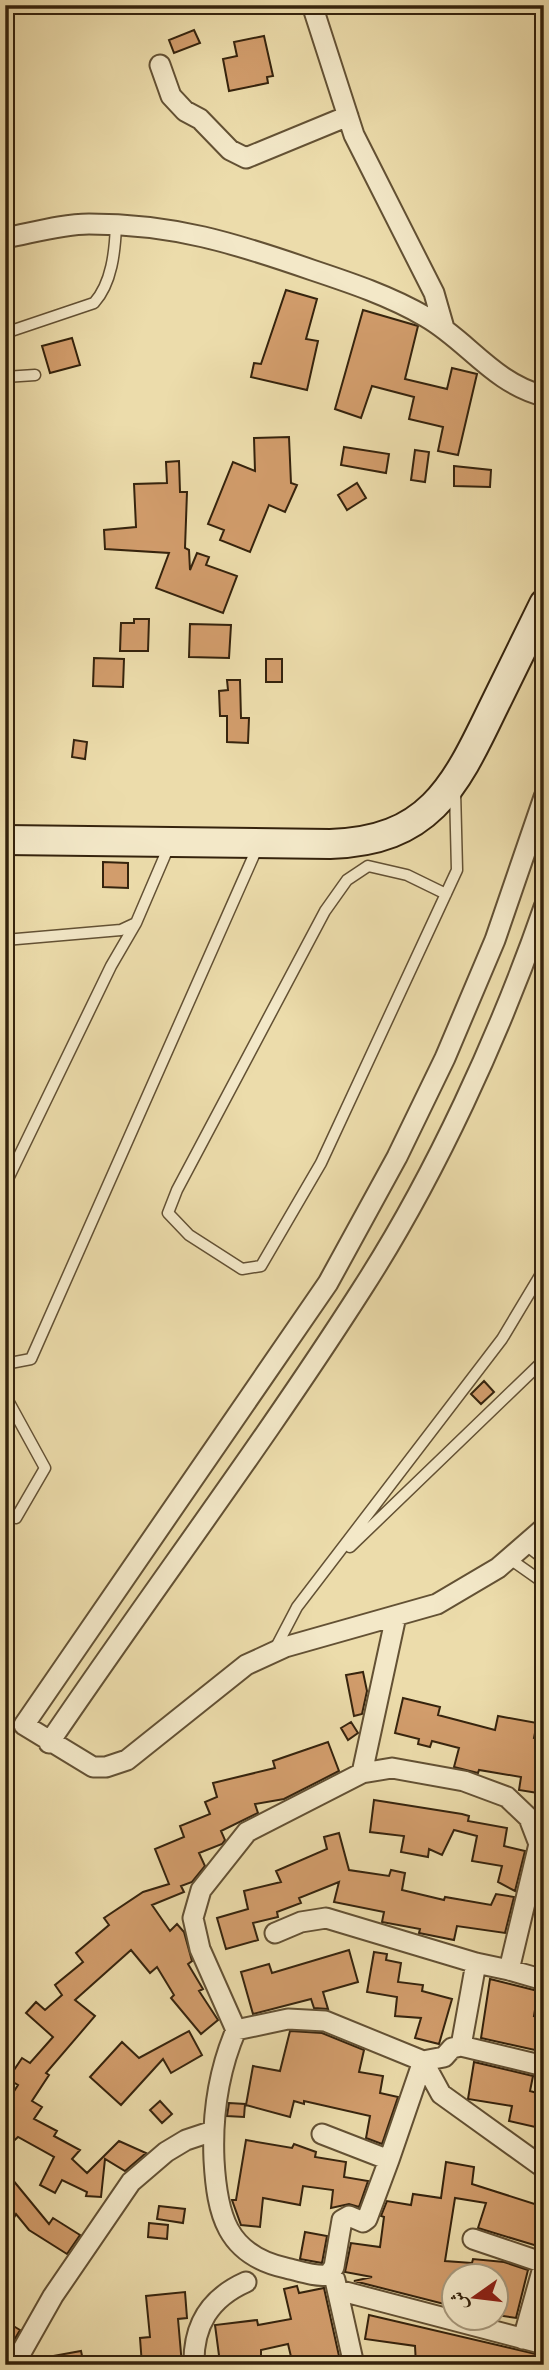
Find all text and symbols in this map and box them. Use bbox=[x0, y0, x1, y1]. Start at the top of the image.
north arrow bbox=[440, 2262, 510, 2332]
text: ش bbox=[446, 2288, 475, 2313]

